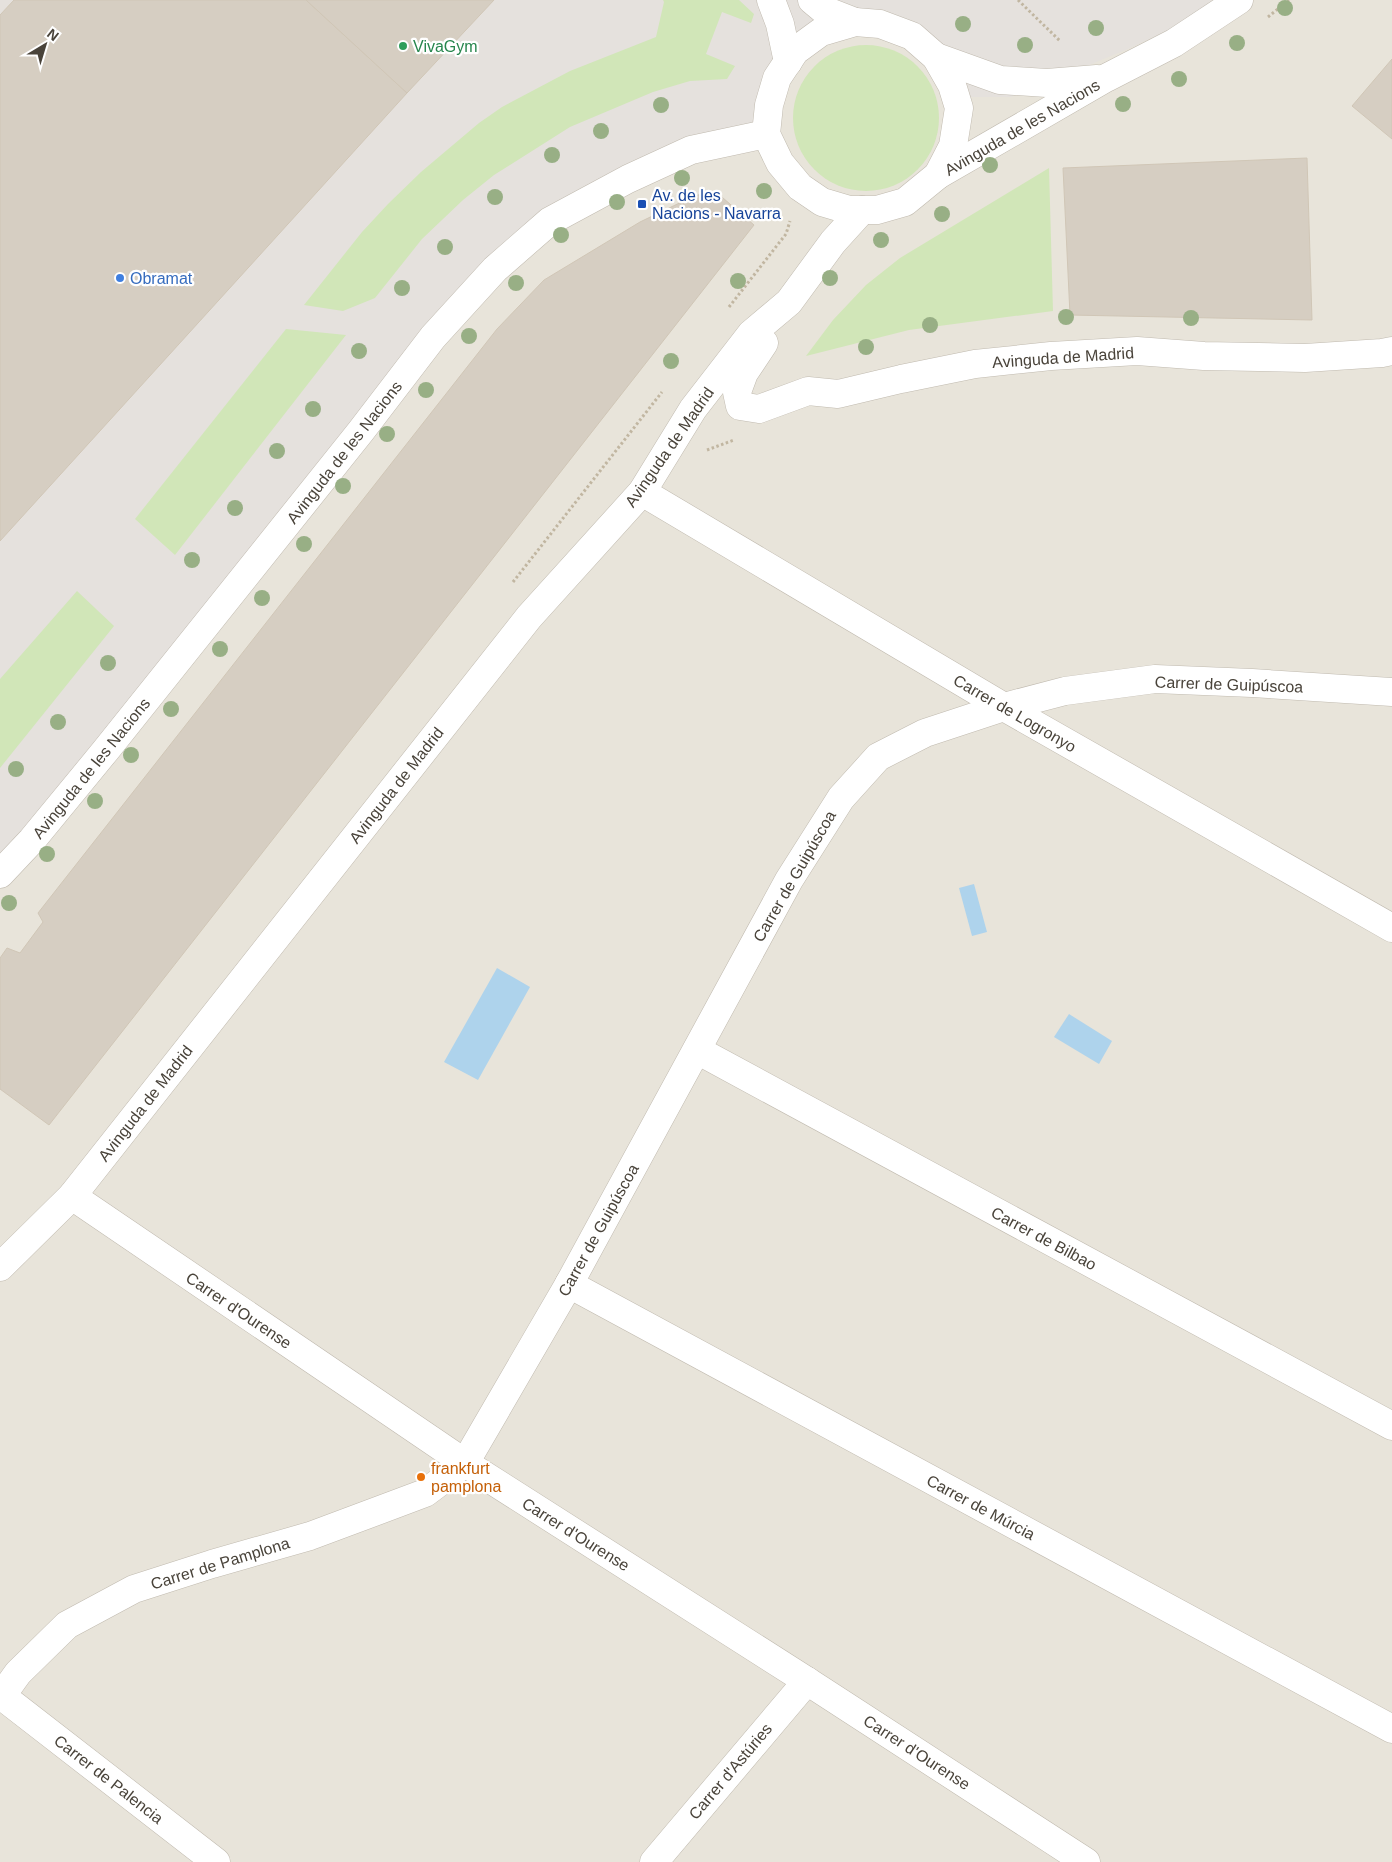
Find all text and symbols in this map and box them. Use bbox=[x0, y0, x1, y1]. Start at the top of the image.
north arrow bbox=[20, 20, 70, 70]
text: N bbox=[44, 25, 62, 44]
place label: VivaGym bbox=[413, 38, 478, 55]
marker: VivaGym bbox=[397, 40, 409, 52]
street label: Avinguda de les Nacions bbox=[942, 76, 1103, 179]
place label: Av. de les Nacions - Navarra bbox=[652, 187, 781, 222]
marker: Av. de les Nacions - Navarra bbox=[636, 198, 648, 210]
place label: Obramat bbox=[130, 270, 193, 287]
marker: Obramat bbox=[114, 272, 126, 284]
street label: Avinguda de Madrid bbox=[992, 344, 1134, 371]
street label: Avinguda de les Nacions bbox=[284, 378, 405, 527]
street label: Avinguda de Madrid bbox=[622, 384, 717, 510]
street label: Carrer de Logronyo bbox=[950, 671, 1079, 756]
street label: Carrer de Guipúscoa bbox=[1154, 673, 1304, 696]
street label: Avinguda de les Nacions bbox=[29, 695, 153, 842]
street label: Avinguda de Madrid bbox=[346, 724, 447, 847]
street label: Carrer de Guipúscoa bbox=[750, 808, 839, 945]
street label: Avinguda de Madrid bbox=[95, 1042, 196, 1165]
street label: Carrer de Guipúscoa bbox=[555, 1161, 642, 1299]
street label: Carrer de Bilbao bbox=[988, 1204, 1099, 1273]
street label: Carrer d'Ourense bbox=[183, 1269, 295, 1352]
place label: frankfurt pamplona bbox=[431, 1460, 501, 1495]
marker: frankfurt pamplona bbox=[415, 1471, 427, 1483]
street label: Carrer de Múrcia bbox=[924, 1472, 1038, 1543]
street label: Carrer d'Ourense bbox=[519, 1495, 633, 1574]
street label: Carrer de Pamplona bbox=[149, 1534, 292, 1593]
street label: Carrer d'Ourense bbox=[860, 1712, 973, 1793]
street label: Carrer d'Astúries bbox=[685, 1720, 775, 1823]
street label: Carrer de Palencia bbox=[51, 1732, 167, 1827]

